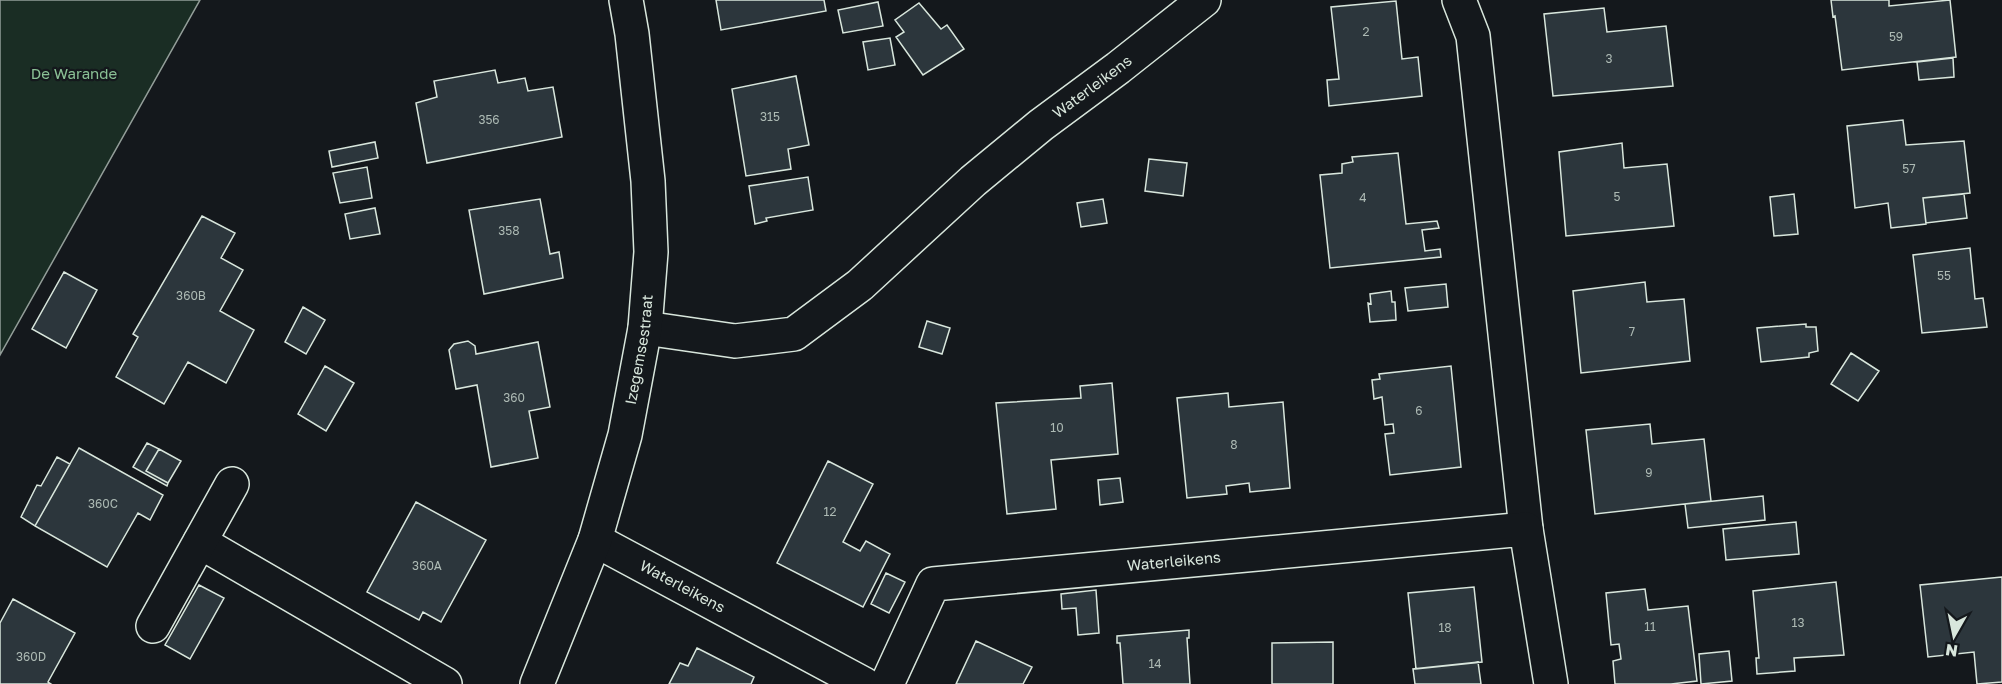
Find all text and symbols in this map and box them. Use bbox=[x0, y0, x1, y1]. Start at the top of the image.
house number: 2 bbox=[1363, 24, 1370, 39]
house number: 59 bbox=[1889, 29, 1903, 44]
street label: Waterleikens bbox=[1048, 51, 1135, 121]
house number: 3 bbox=[1605, 51, 1613, 66]
park label: De Warande bbox=[31, 64, 118, 82]
house number: 315 bbox=[760, 109, 780, 124]
house number: 356 bbox=[478, 112, 500, 127]
house number: 57 bbox=[1902, 161, 1916, 176]
house number: 5 bbox=[1614, 189, 1621, 204]
house number: 4 bbox=[1359, 190, 1367, 205]
house number: 358 bbox=[498, 223, 520, 238]
house number: 55 bbox=[1937, 268, 1951, 283]
house number: 360B bbox=[176, 288, 206, 303]
street label: Izegemsestraat bbox=[621, 294, 656, 406]
house number: 7 bbox=[1629, 324, 1635, 339]
house number: 360 bbox=[503, 390, 525, 405]
house number: 6 bbox=[1415, 403, 1423, 418]
house number: 10 bbox=[1050, 420, 1064, 435]
house number: 8 bbox=[1230, 437, 1238, 452]
house number: 9 bbox=[1645, 465, 1653, 480]
house number: 360C bbox=[88, 496, 118, 511]
house number: 12 bbox=[824, 504, 836, 519]
street label: Waterleikens bbox=[1126, 547, 1222, 574]
street label: Waterleikens bbox=[637, 556, 729, 616]
house number: 360A bbox=[412, 558, 442, 573]
north arrow bbox=[1924, 606, 1984, 666]
house number: 13 bbox=[1792, 615, 1804, 630]
house number: 11 bbox=[1644, 619, 1656, 634]
house number: 18 bbox=[1438, 620, 1452, 635]
text: N bbox=[1944, 640, 1959, 662]
house number: 360D bbox=[16, 649, 46, 664]
house number: 14 bbox=[1148, 656, 1162, 671]

